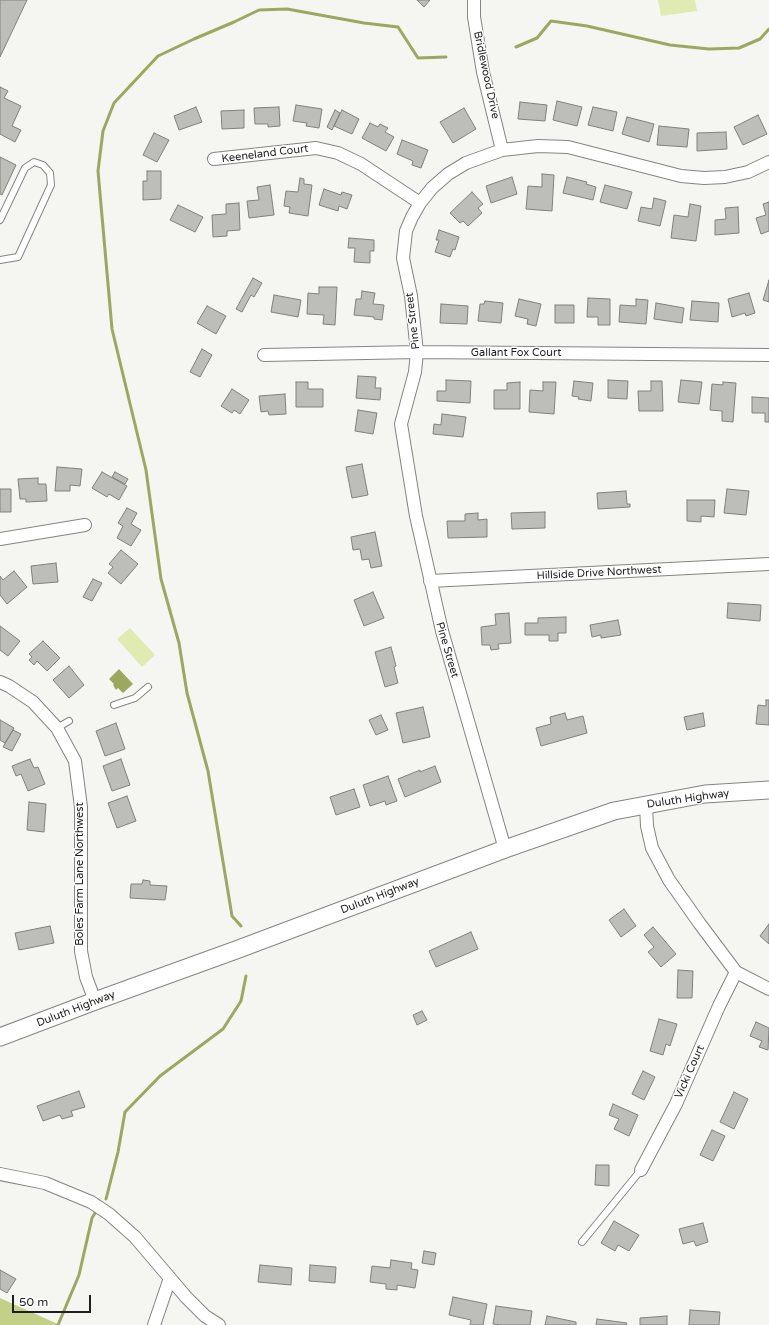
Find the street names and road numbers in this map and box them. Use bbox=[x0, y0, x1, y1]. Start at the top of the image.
street label: Bridlewood Drive bbox=[470, 30, 502, 120]
street label: Keeneland Court bbox=[221, 142, 309, 166]
street label: Pine Street bbox=[403, 292, 423, 350]
street label: Gallant Fox Court bbox=[471, 346, 561, 360]
street label: Hillside Drive Northwest bbox=[536, 563, 662, 583]
street label: Pine Street bbox=[433, 621, 461, 679]
street label: Duluth Highway bbox=[646, 787, 730, 811]
street label: Boles Farm Lane Northwest bbox=[73, 802, 87, 946]
street label: Duluth Highway bbox=[339, 875, 421, 917]
street label: Duluth Highway bbox=[35, 988, 117, 1030]
street label: Vicki Court bbox=[672, 1043, 708, 1101]

